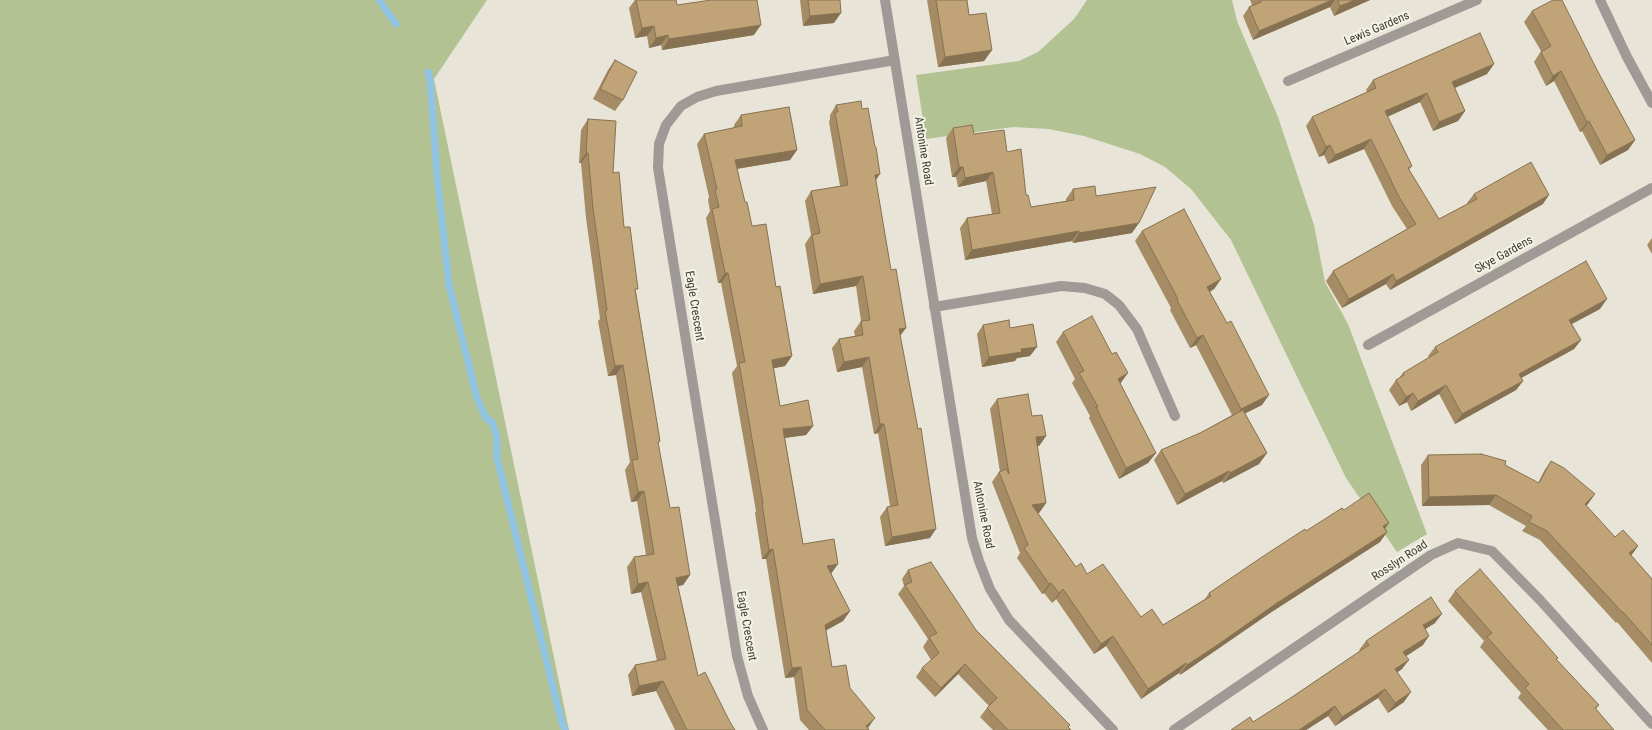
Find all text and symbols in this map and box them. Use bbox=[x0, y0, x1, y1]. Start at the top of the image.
street label: Lewis Gardens bbox=[1342, 9, 1412, 49]
street label: Antonine Road bbox=[910, 116, 936, 186]
street label: Skye Gardens bbox=[1472, 233, 1536, 277]
street label: Eagle Crescent bbox=[681, 270, 707, 342]
street label: Antonine Road bbox=[969, 480, 997, 550]
street label: Rosslyn Road bbox=[1369, 538, 1431, 584]
street label: Eagle Crescent bbox=[733, 590, 759, 662]

